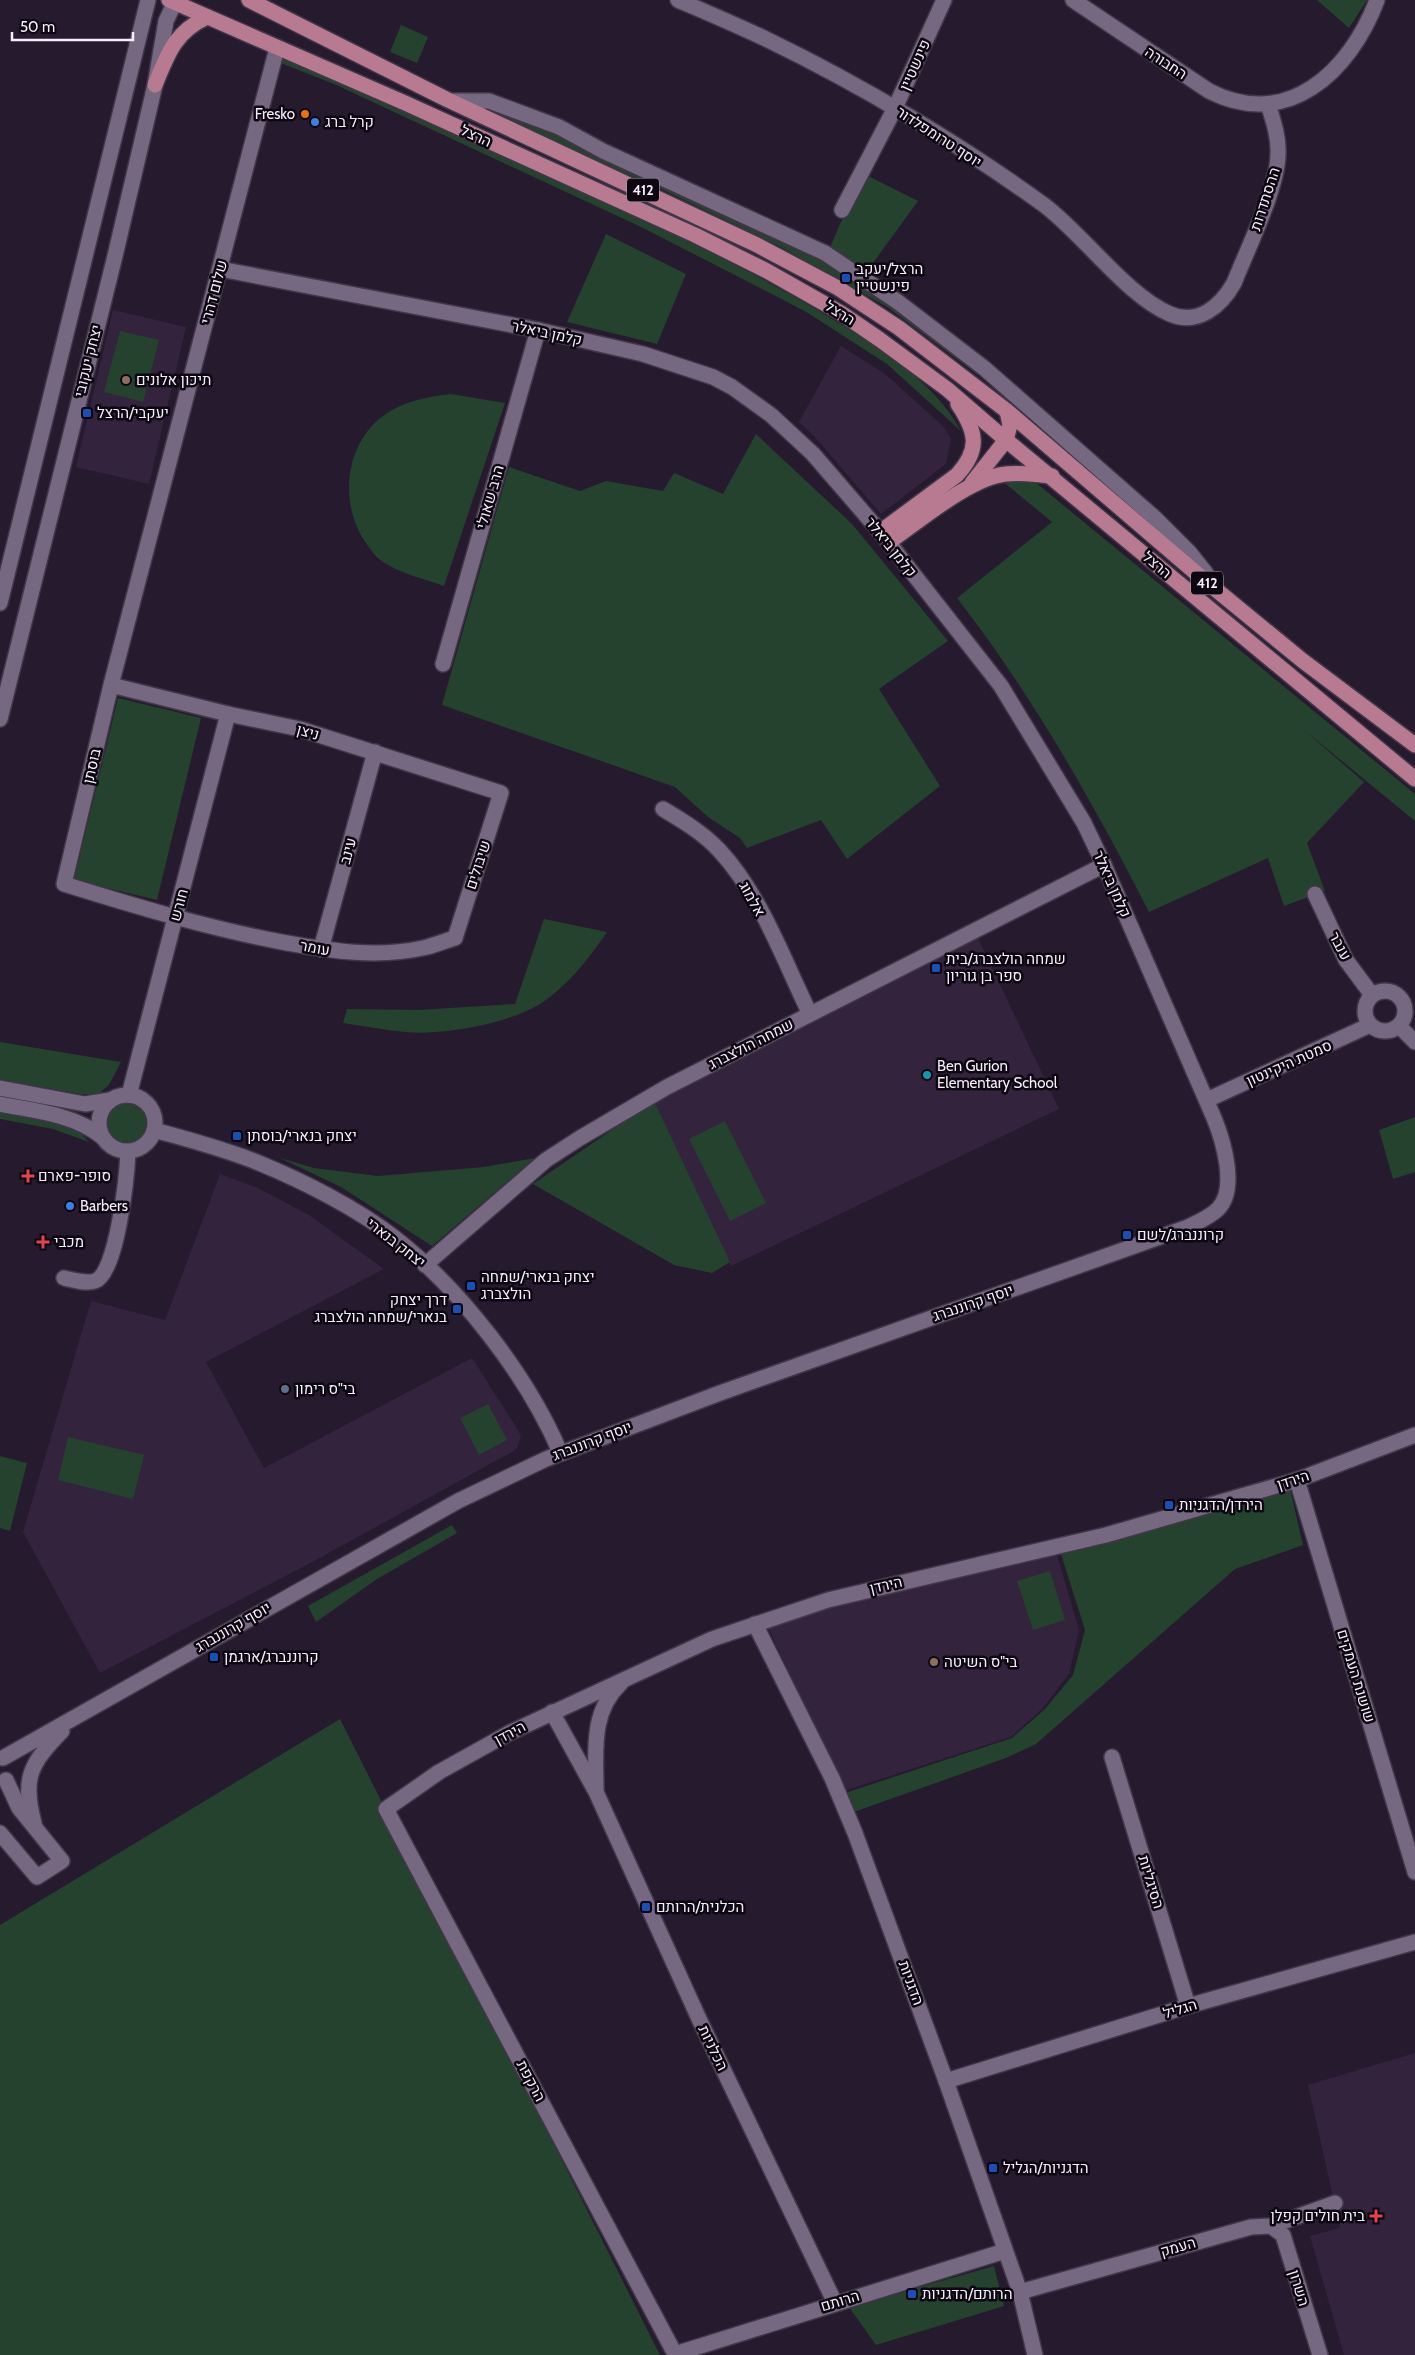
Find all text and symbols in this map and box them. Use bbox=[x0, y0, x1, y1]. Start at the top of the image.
scale bar bbox=[12, 10, 134, 42]
text: 50 m bbox=[20, 18, 55, 36]
street label: פינשטיין bbox=[896, 37, 934, 93]
street label: החבורה bbox=[1142, 43, 1190, 83]
street label: יוסף טרומפלדור bbox=[893, 103, 985, 171]
place label: Fresko bbox=[255, 105, 295, 123]
marker: Fresko bbox=[299, 108, 311, 120]
place label: קרל ברג bbox=[325, 113, 374, 131]
marker: קרל ברג bbox=[309, 116, 321, 128]
street label: הרצל bbox=[458, 121, 494, 151]
street label: ההסתדרות bbox=[1246, 165, 1284, 233]
road number: 412 bbox=[627, 178, 659, 202]
street label: שלום דהרי bbox=[197, 258, 231, 326]
place label: הרצל/יעקב פינשטיין bbox=[856, 260, 923, 295]
marker: הרצל/יעקב פינשטיין bbox=[840, 272, 852, 284]
street label: הרצל bbox=[822, 297, 858, 329]
street label: קלמן ביאלר bbox=[510, 317, 584, 349]
street label: יצחק יעקובי bbox=[70, 323, 106, 399]
place label: תיכון אלונים bbox=[136, 371, 211, 389]
marker: תיכון אלונים bbox=[120, 374, 132, 386]
place label: יעקבי/הרצל bbox=[97, 404, 169, 422]
marker: יעקבי/הרצל bbox=[81, 407, 93, 419]
street label: הרב שאולי bbox=[472, 463, 508, 531]
street label: קלמן ביאלר bbox=[862, 514, 920, 580]
street label: הרצל bbox=[1139, 548, 1175, 582]
road number: 412 bbox=[1191, 572, 1223, 594]
street label: ניצן bbox=[295, 720, 321, 744]
street label: בוסתן bbox=[79, 747, 105, 785]
street label: עינב bbox=[336, 836, 360, 866]
street label: שיבולים bbox=[462, 838, 494, 892]
street label: קלמן ביאלר bbox=[1089, 848, 1135, 920]
street label: אלמוג bbox=[735, 878, 769, 920]
street label: חורש bbox=[166, 887, 192, 923]
street label: ענבר bbox=[1325, 929, 1355, 963]
street label: עומר bbox=[299, 937, 331, 959]
place label: שמחה הולצברג/בית ספר בן גוריון bbox=[946, 950, 1066, 985]
marker: שמחה הולצברג/בית ספר בן גוריון bbox=[930, 962, 942, 974]
street label: שמחה הולצברג bbox=[706, 1015, 796, 1073]
street label: סמטת היקינטון bbox=[1243, 1036, 1335, 1090]
place label: Ben Gurion Elementary School bbox=[937, 1057, 1058, 1092]
marker: Ben Gurion Elementary School bbox=[921, 1069, 933, 1081]
place label: יצחק בנארי/בוסתן bbox=[247, 1127, 357, 1145]
marker: יצחק בנארי/בוסתן bbox=[231, 1130, 243, 1142]
place label: סופר-פארם bbox=[38, 1167, 111, 1185]
marker: סופר-פארם bbox=[22, 1170, 34, 1182]
place label: Barbers bbox=[80, 1197, 128, 1215]
marker: Barbers bbox=[64, 1200, 76, 1212]
street label: יצחק בנארי bbox=[363, 1215, 429, 1271]
place label: קרוננברג/לשם bbox=[1137, 1226, 1224, 1244]
marker: קרוננברג/לשם bbox=[1121, 1229, 1133, 1241]
place label: מכבי bbox=[54, 1233, 84, 1251]
marker: מכבי bbox=[36, 1235, 50, 1249]
place label: יצחק בנארי/שמחה הולצברג bbox=[481, 1268, 595, 1303]
marker: יצחק בנארי/שמחה הולצברג bbox=[465, 1280, 477, 1292]
street label: יוסף קרוננברג bbox=[930, 1281, 1016, 1325]
place label: דרך יצחק בנארי/שמחה הולצברג bbox=[314, 1291, 447, 1326]
marker: דרך יצחק בנארי/שמחה הולצברג bbox=[451, 1303, 463, 1315]
place label: בי"ס רימון bbox=[295, 1380, 355, 1398]
marker: בי"ס רימון bbox=[279, 1383, 291, 1395]
street label: יוסף קרוננברג bbox=[550, 1418, 634, 1464]
street label: הירדן bbox=[1275, 1466, 1311, 1494]
place label: הירדן/הדגניות bbox=[1179, 1496, 1263, 1514]
marker: הירדן/הדגניות bbox=[1163, 1499, 1175, 1511]
street label: הירדן bbox=[868, 1573, 904, 1597]
street label: יוסף קרוננברג bbox=[192, 1598, 274, 1656]
street label: שושנת העמקים bbox=[1333, 1627, 1379, 1725]
place label: קרוננברג/ארגמן bbox=[224, 1648, 319, 1666]
marker: קרוננברג/ארגמן bbox=[208, 1651, 220, 1663]
place label: בי"ס השיטה bbox=[944, 1653, 1018, 1671]
marker: בי"ס השיטה bbox=[928, 1656, 940, 1668]
street label: הירדן bbox=[491, 1717, 529, 1749]
street label: הסיגליות bbox=[1134, 1853, 1168, 1911]
place label: הכלנית/הרותם bbox=[656, 1898, 744, 1916]
marker: הכלנית/הרותם bbox=[640, 1901, 652, 1913]
street label: הדגניות bbox=[895, 1958, 927, 2008]
street label: הגליל bbox=[1161, 1995, 1199, 2023]
street label: הכלניות bbox=[694, 2022, 732, 2074]
street label: הרקפת bbox=[513, 2057, 549, 2105]
place label: הדגניות/הגליל bbox=[1003, 2159, 1089, 2177]
marker: הדגניות/הגליל bbox=[987, 2162, 999, 2174]
place label: בית חולים קפלן bbox=[1270, 2207, 1365, 2225]
marker: בית חולים קפלן bbox=[1369, 2209, 1383, 2223]
street label: העמק bbox=[1158, 2233, 1198, 2261]
street label: השרון bbox=[1285, 2268, 1313, 2308]
place label: הרותם/הדגניות bbox=[922, 2285, 1013, 2303]
street label: הרותם bbox=[818, 2287, 862, 2315]
marker: הרותם/הדגניות bbox=[906, 2288, 918, 2300]

